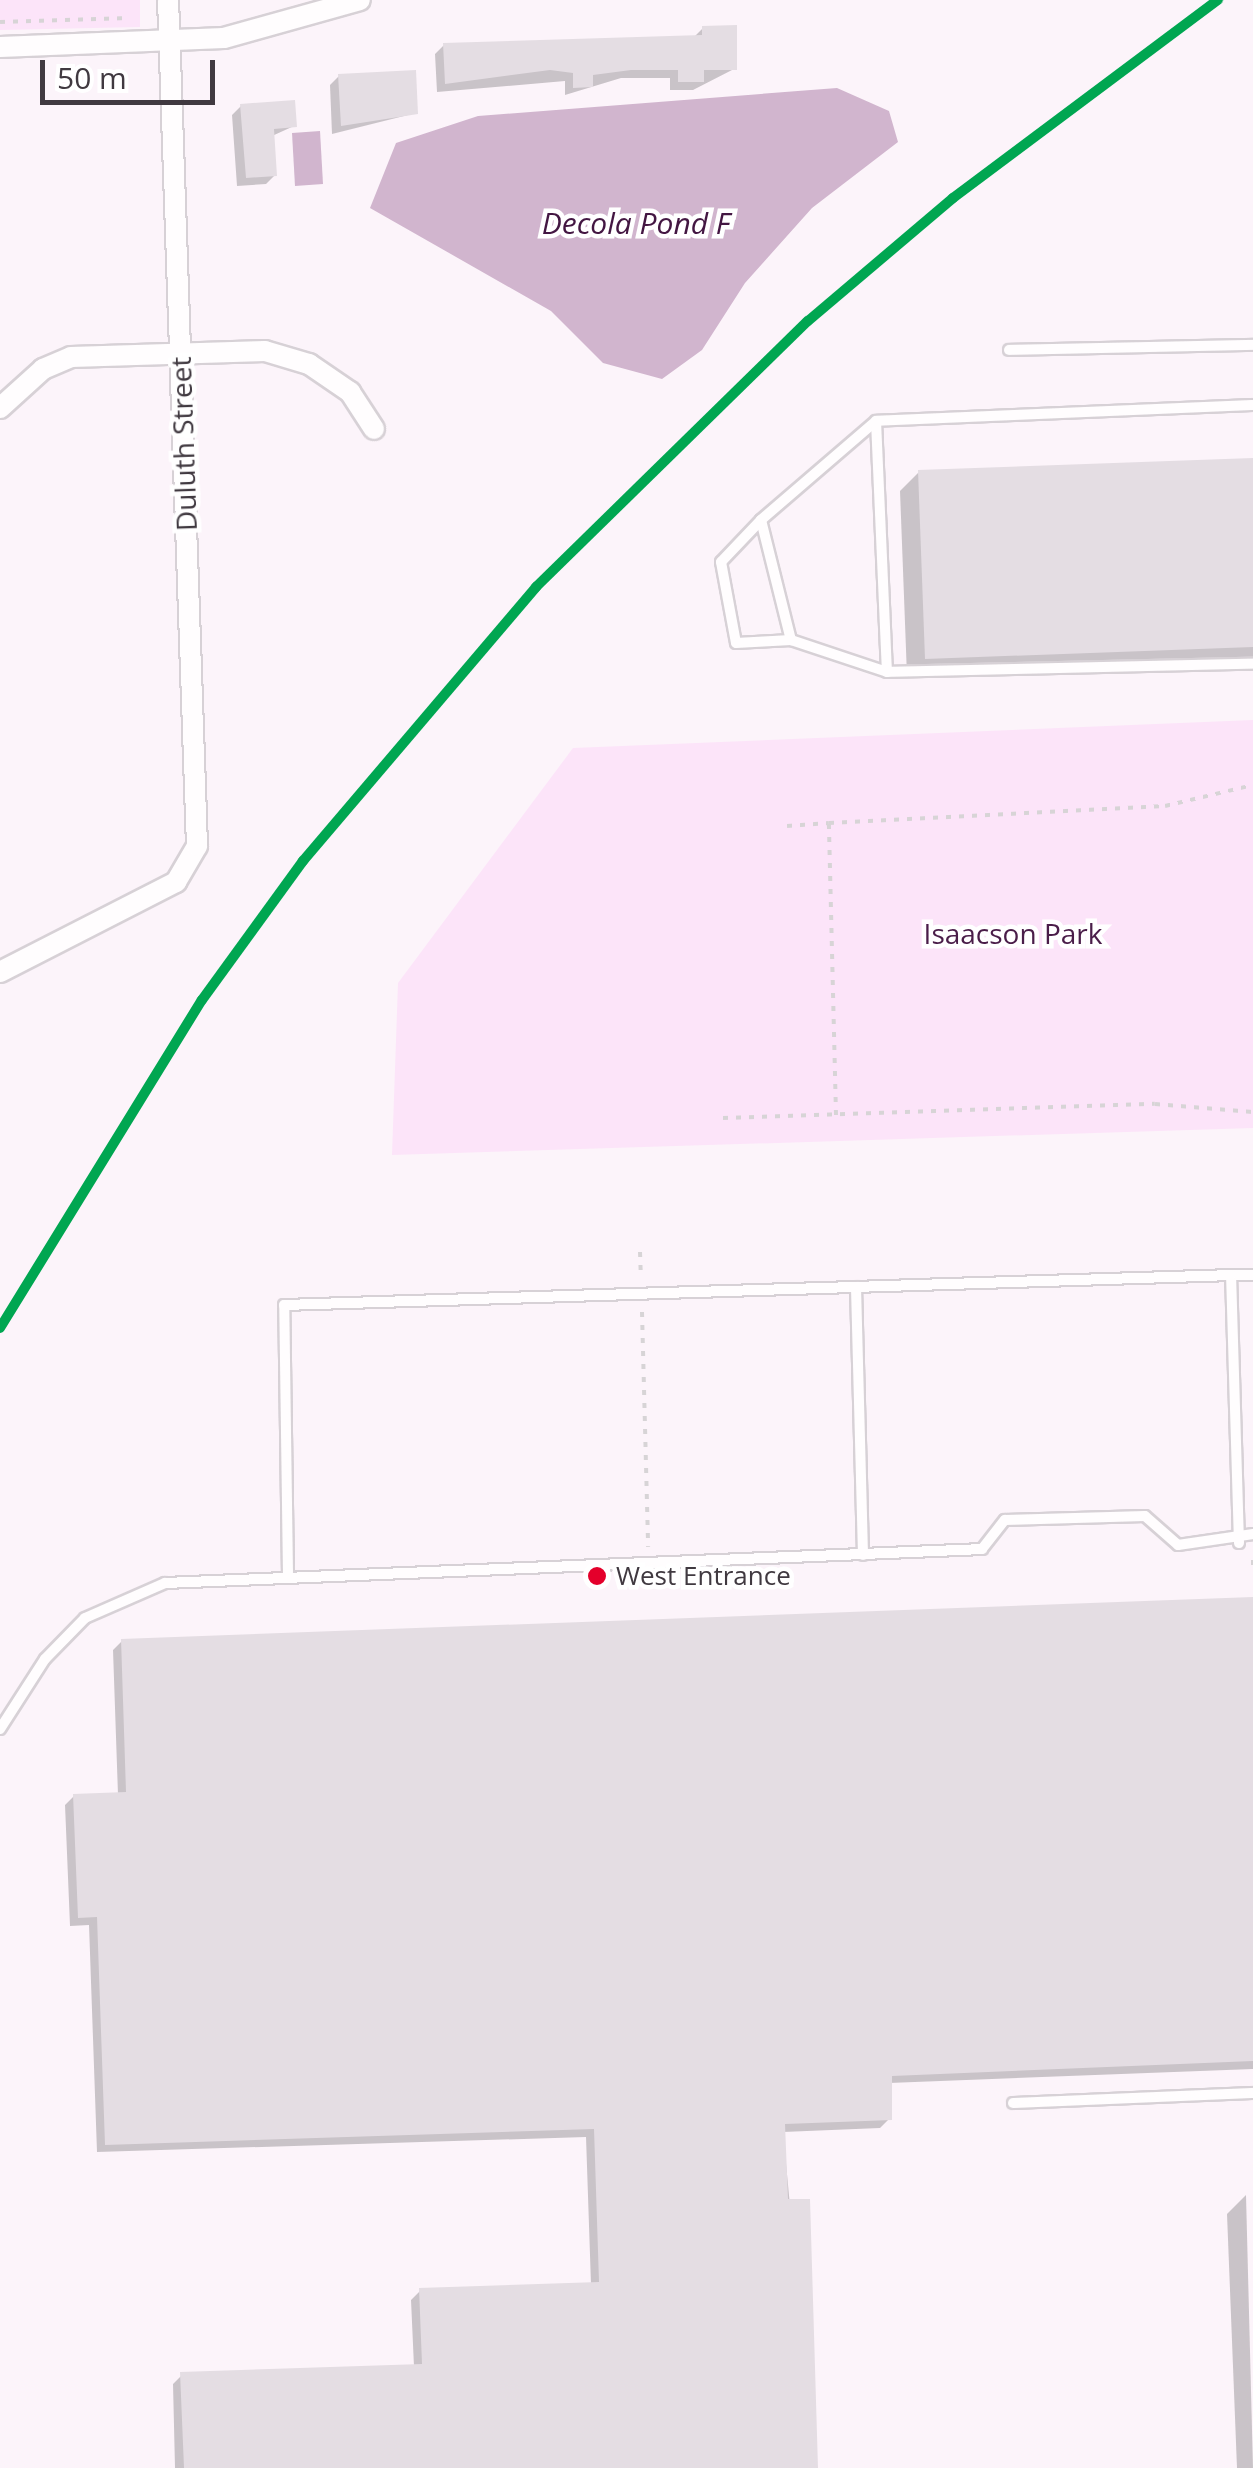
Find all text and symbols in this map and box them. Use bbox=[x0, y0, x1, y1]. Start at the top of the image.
scale bar bbox=[45, 40, 220, 102]
text: 50 m bbox=[57, 57, 127, 98]
water label: Decola Pond F bbox=[542, 205, 730, 241]
street label: Duluth Street bbox=[163, 356, 203, 532]
park label: Isaacson Park bbox=[924, 916, 1102, 950]
place label: West Entrance bbox=[616, 1560, 791, 1592]
marker: West Entrance bbox=[587, 1566, 607, 1586]

